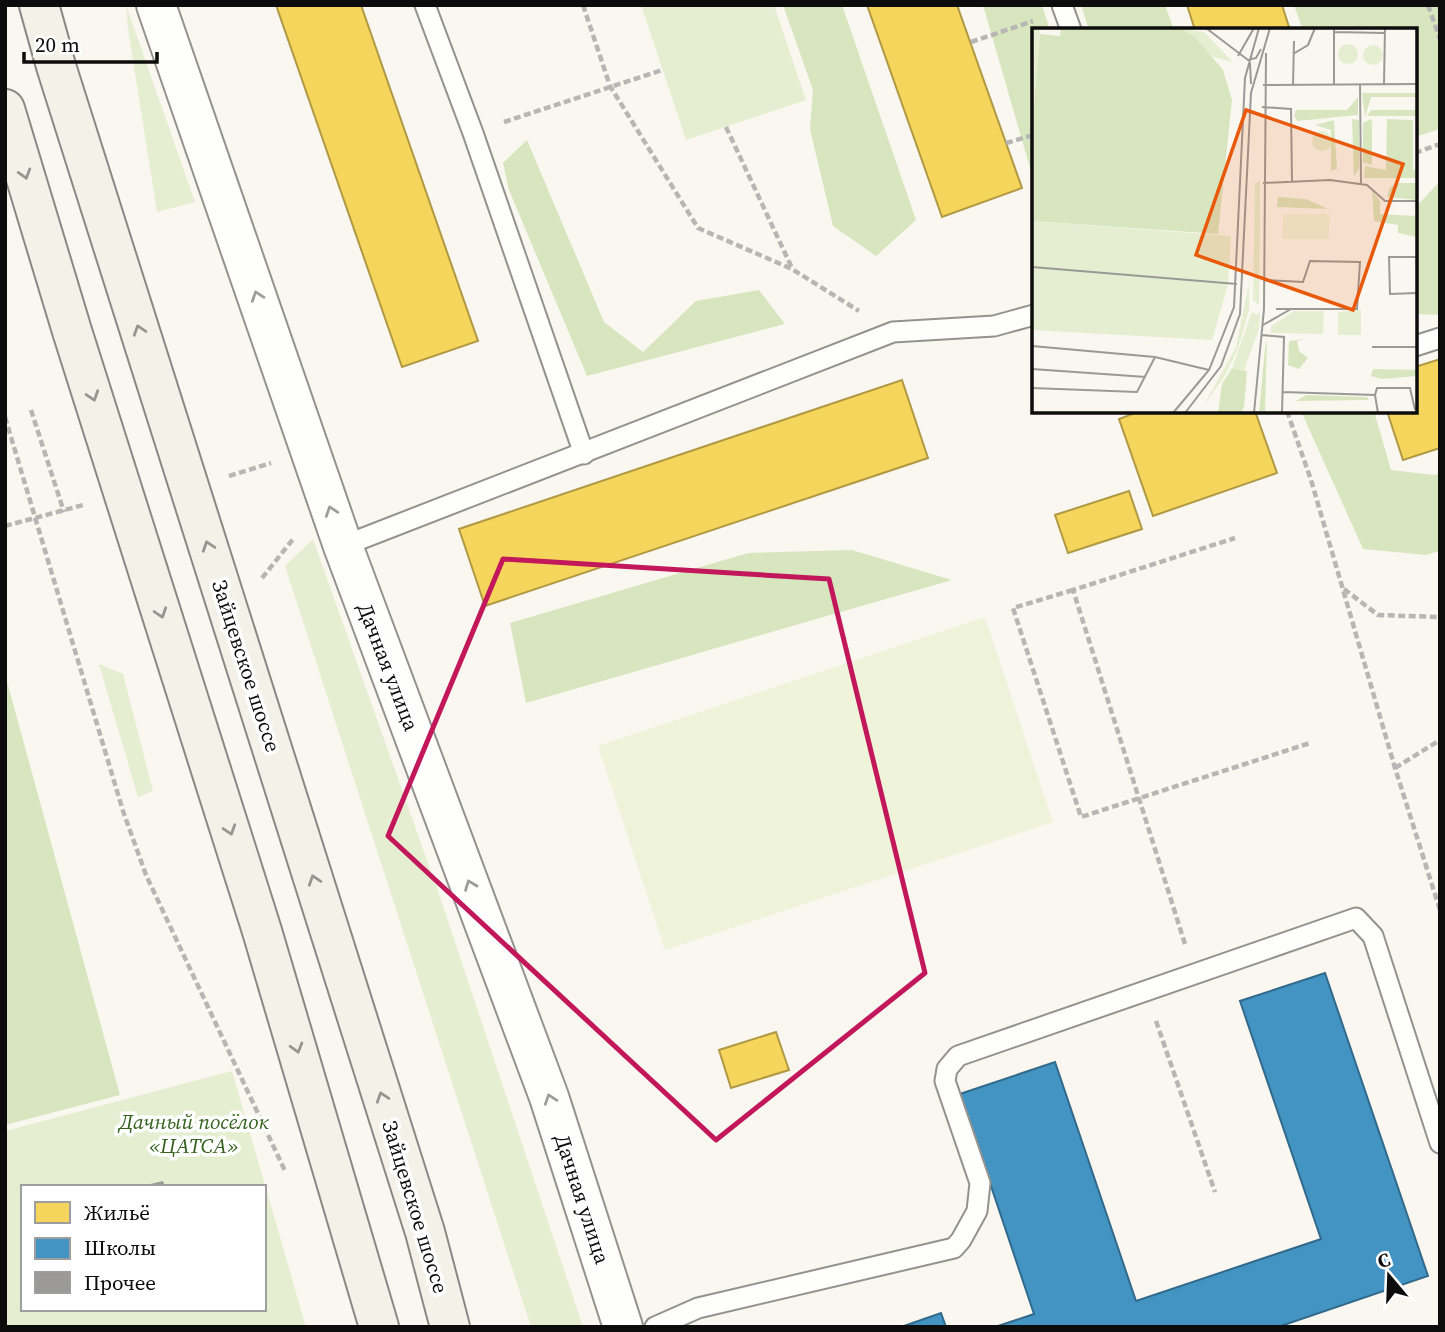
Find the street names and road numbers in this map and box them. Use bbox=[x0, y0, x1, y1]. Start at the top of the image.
street label: Зайцевское шоссе bbox=[205, 576, 288, 756]
street label: Дачная улица bbox=[351, 599, 426, 735]
street label: Зайцевское шоссе bbox=[375, 1117, 456, 1297]
street label: Дачная улица bbox=[548, 1130, 617, 1268]

